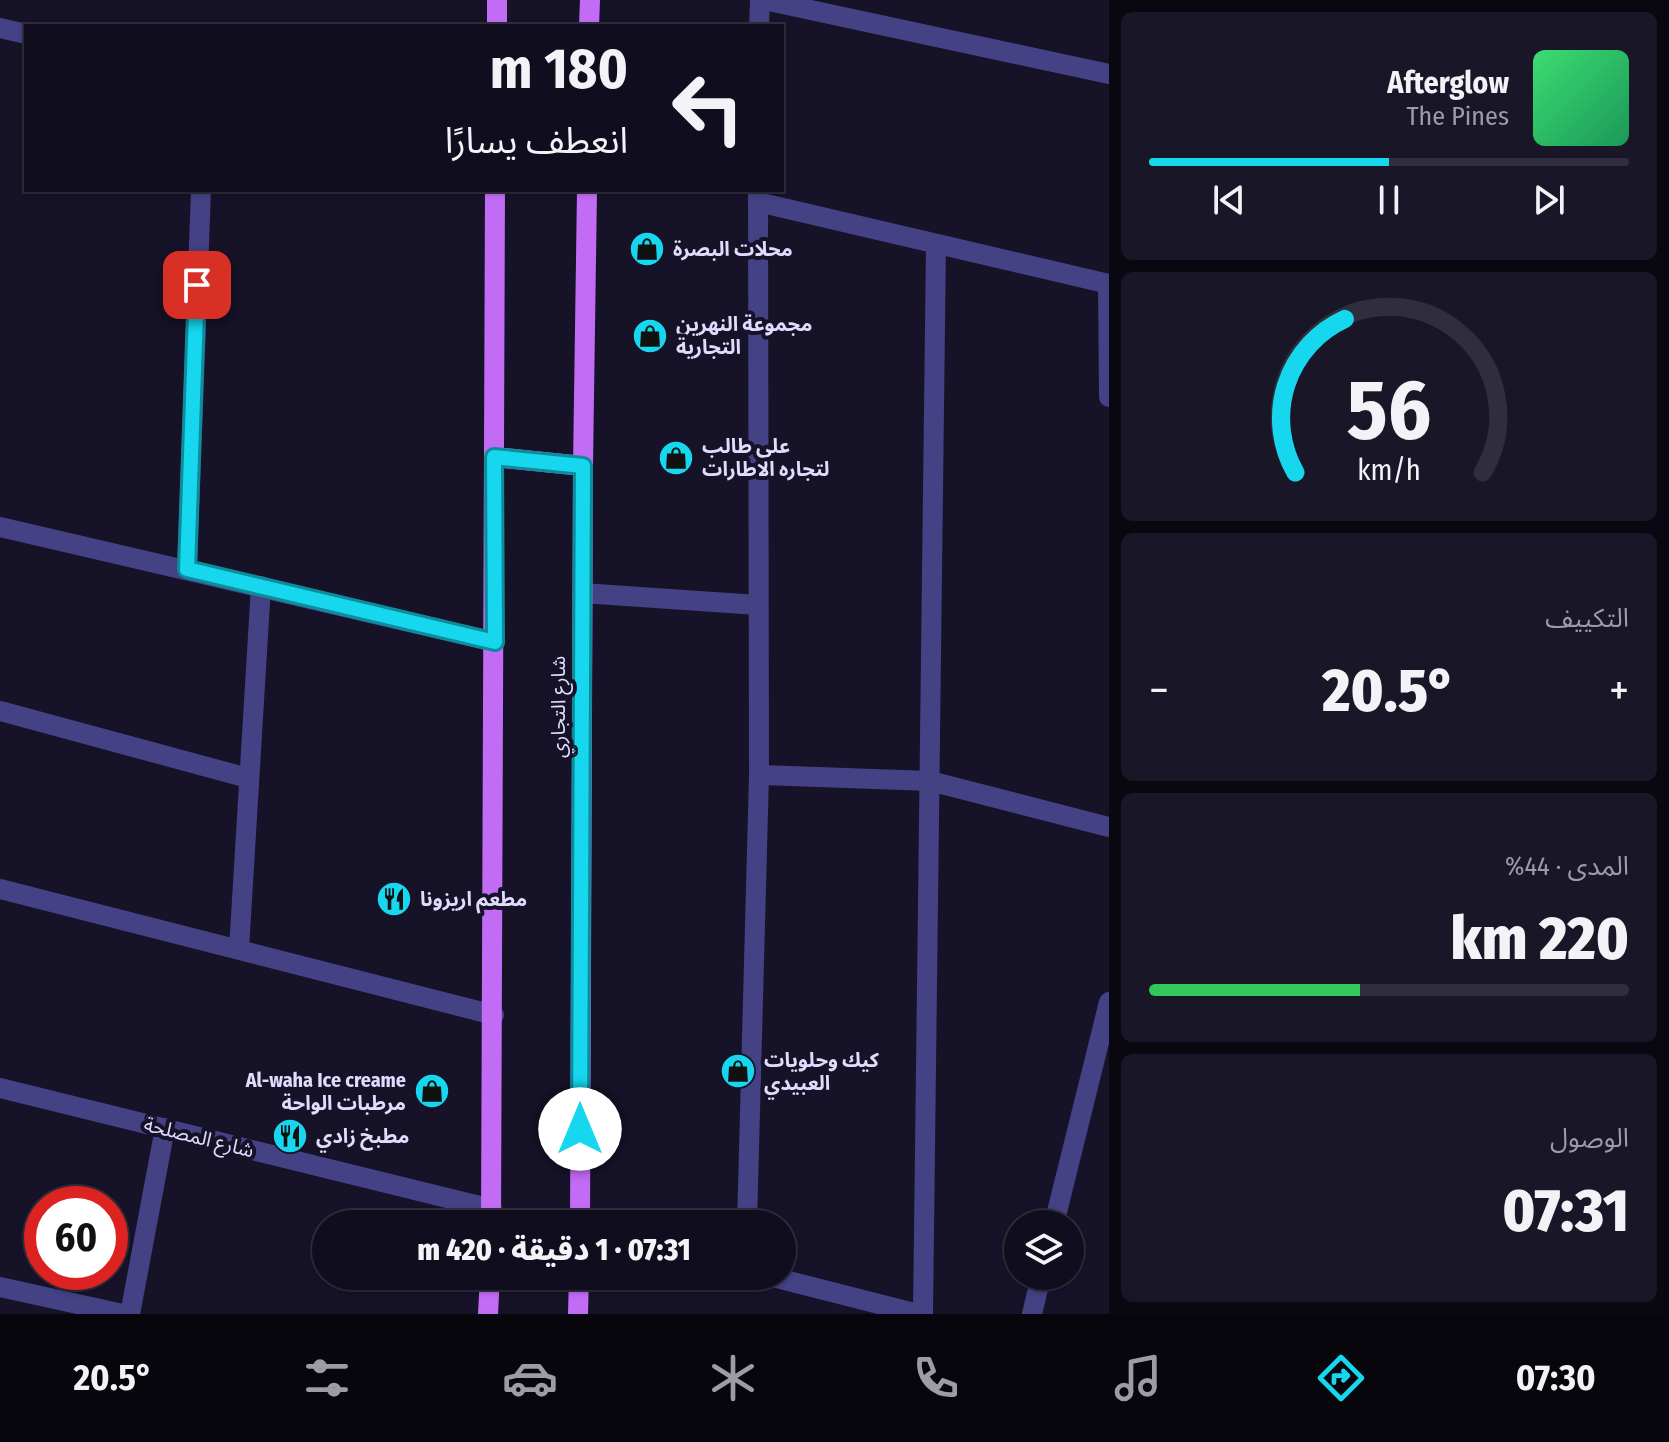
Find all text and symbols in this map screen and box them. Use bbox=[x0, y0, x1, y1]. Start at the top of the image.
text: 180 m bbox=[490, 36, 628, 103]
icon: left bbox=[656, 56, 760, 160]
text: Afterglow bbox=[1387, 65, 1509, 101]
text: The Pines bbox=[1407, 101, 1509, 132]
text: انعطف يسارًا bbox=[445, 119, 628, 163]
icon: previous bbox=[1207, 178, 1251, 222]
icon: pause bbox=[1367, 178, 1411, 222]
icon: next bbox=[1527, 178, 1571, 222]
shop icon: محلات البصرة bbox=[628, 230, 666, 268]
place label: محلات البصرة bbox=[673, 237, 793, 261]
pin bbox=[163, 251, 231, 319]
icon: arrive bbox=[175, 263, 219, 307]
place label: مجموعة النهرين التجارية bbox=[676, 312, 812, 359]
shop icon: مجموعة النهرين التجارية bbox=[631, 317, 669, 355]
text: 56 bbox=[1347, 360, 1431, 460]
place label: علي طالب لتجاره الاطارات bbox=[702, 434, 829, 481]
shop icon: علي طالب لتجاره الاطارات bbox=[657, 439, 695, 477]
text: km/h bbox=[1357, 453, 1421, 488]
text: التكييف bbox=[1545, 603, 1629, 634]
text: 20.5° bbox=[1322, 655, 1456, 727]
street label: شارع التجاري bbox=[546, 656, 574, 758]
text: − bbox=[1149, 664, 1169, 717]
text: + bbox=[1609, 664, 1629, 717]
text: المدى · 44% bbox=[1505, 851, 1629, 882]
restaurant icon: مطعم اريزونا bbox=[375, 880, 413, 918]
place label: مطعم اريزونا bbox=[420, 887, 527, 914]
text: 220 km bbox=[1450, 903, 1629, 975]
place label: كيك وحلويات العبيدي bbox=[764, 1048, 880, 1100]
shop icon: كيك وحلويات العبيدي bbox=[719, 1052, 757, 1090]
place label: Al-waha Ice creame مرطبات الواحة bbox=[245, 1068, 406, 1115]
shop icon: Al-waha Ice creame مرطبات الواحة bbox=[413, 1072, 451, 1110]
position arrow bbox=[538, 1087, 622, 1171]
street label: شارع المصلحة bbox=[141, 1112, 257, 1165]
restaurant icon: مطبخ زادي bbox=[271, 1117, 309, 1155]
text: الوصول bbox=[1550, 1123, 1629, 1154]
place label: مطبخ زادي bbox=[316, 1124, 409, 1153]
text: 07:31 bbox=[1502, 1175, 1629, 1247]
speed limit sign: 60 bbox=[24, 1186, 128, 1290]
map controls bbox=[1004, 1210, 1084, 1290]
button: layers bbox=[1004, 1210, 1084, 1290]
text: 07:31 · 1 دقيقة · 420 m bbox=[417, 1232, 691, 1268]
icon: filters bbox=[299, 1350, 355, 1406]
icon: car bbox=[502, 1350, 558, 1406]
icon: climate bbox=[705, 1350, 761, 1406]
icon: phone bbox=[908, 1350, 964, 1406]
icon: music bbox=[1110, 1350, 1166, 1406]
icon: directions bbox=[1313, 1350, 1369, 1406]
text: 20.5° bbox=[73, 1356, 153, 1400]
text: 07:30 bbox=[1516, 1356, 1596, 1400]

